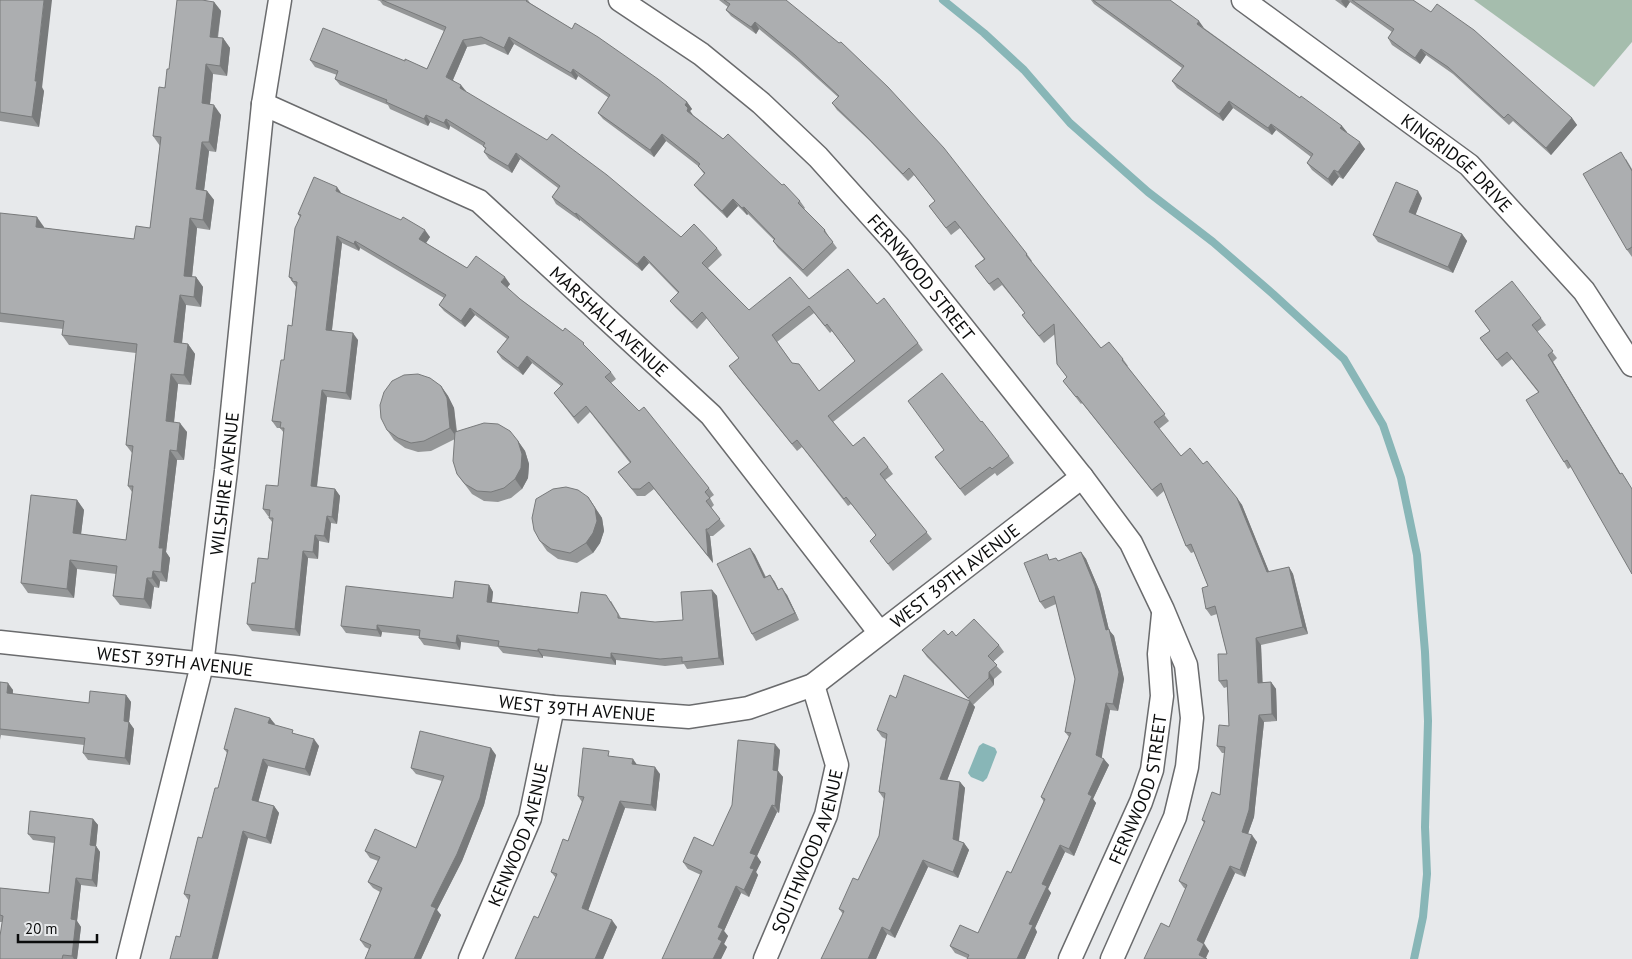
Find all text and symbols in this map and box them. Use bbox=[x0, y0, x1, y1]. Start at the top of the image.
street label: KINGRIDGE DRIVE bbox=[1397, 108, 1517, 217]
street label: FERNWOOD STREET bbox=[863, 209, 980, 345]
street label: MARSHALL AVENUE bbox=[545, 261, 673, 381]
street label: WILSHIRE AVENUE bbox=[204, 411, 243, 556]
street label: WEST 39TH AVENUE bbox=[885, 518, 1024, 633]
street label: WEST 39TH AVENUE bbox=[96, 641, 255, 681]
street label: WEST 39TH AVENUE bbox=[497, 689, 656, 726]
street label: FERNWOOD STREET bbox=[1103, 713, 1171, 868]
street label: KENWOOD AVENUE bbox=[482, 761, 553, 910]
street label: SOUTHWOOD AVENUE bbox=[766, 767, 847, 937]
scale bar bbox=[18, 912, 96, 944]
text: 20 m bbox=[25, 919, 58, 938]

